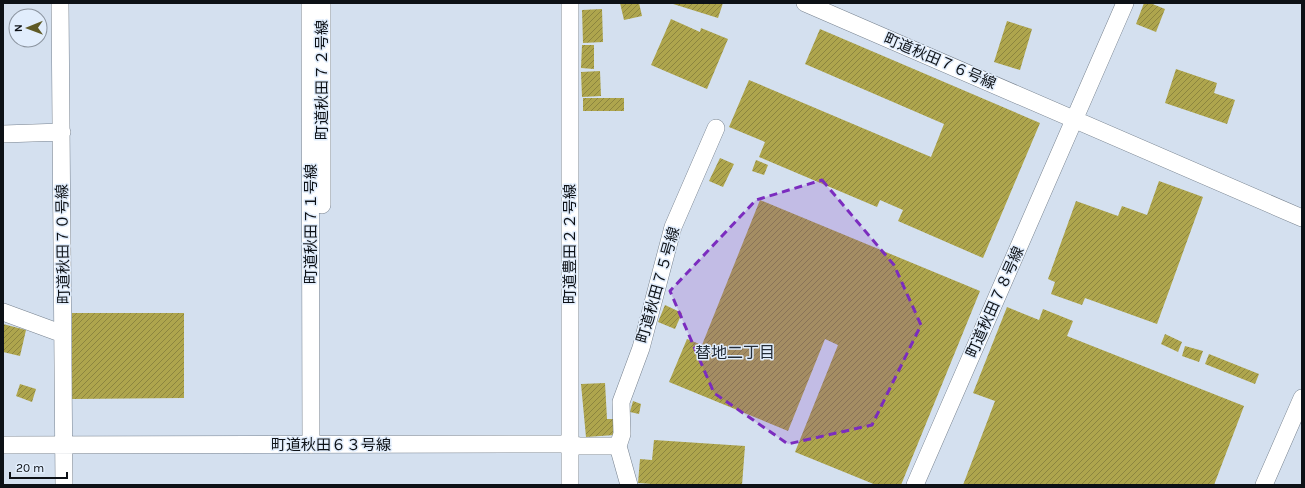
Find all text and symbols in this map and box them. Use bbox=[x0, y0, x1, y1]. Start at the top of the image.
north arrow bbox=[8, 8, 48, 48]
street label: 町道秋田７２号線 bbox=[313, 20, 331, 140]
text: N bbox=[12, 24, 25, 32]
street label: 町道秋田７６号線 bbox=[881, 29, 999, 93]
street label: 町道秋田７１号線 bbox=[302, 164, 320, 284]
street label: 町道秋田７０号線 bbox=[53, 184, 73, 304]
street label: 町道豊田２２号線 bbox=[561, 184, 579, 304]
street label: 町道秋田７５号線 bbox=[633, 225, 683, 345]
street label: 町道秋田７８号線 bbox=[962, 244, 1028, 360]
district label: 替地二丁目 bbox=[695, 343, 775, 362]
street label: 町道秋田６３号線 bbox=[271, 436, 391, 454]
scale bar bbox=[10, 454, 67, 480]
text: 20 m bbox=[16, 461, 44, 475]

